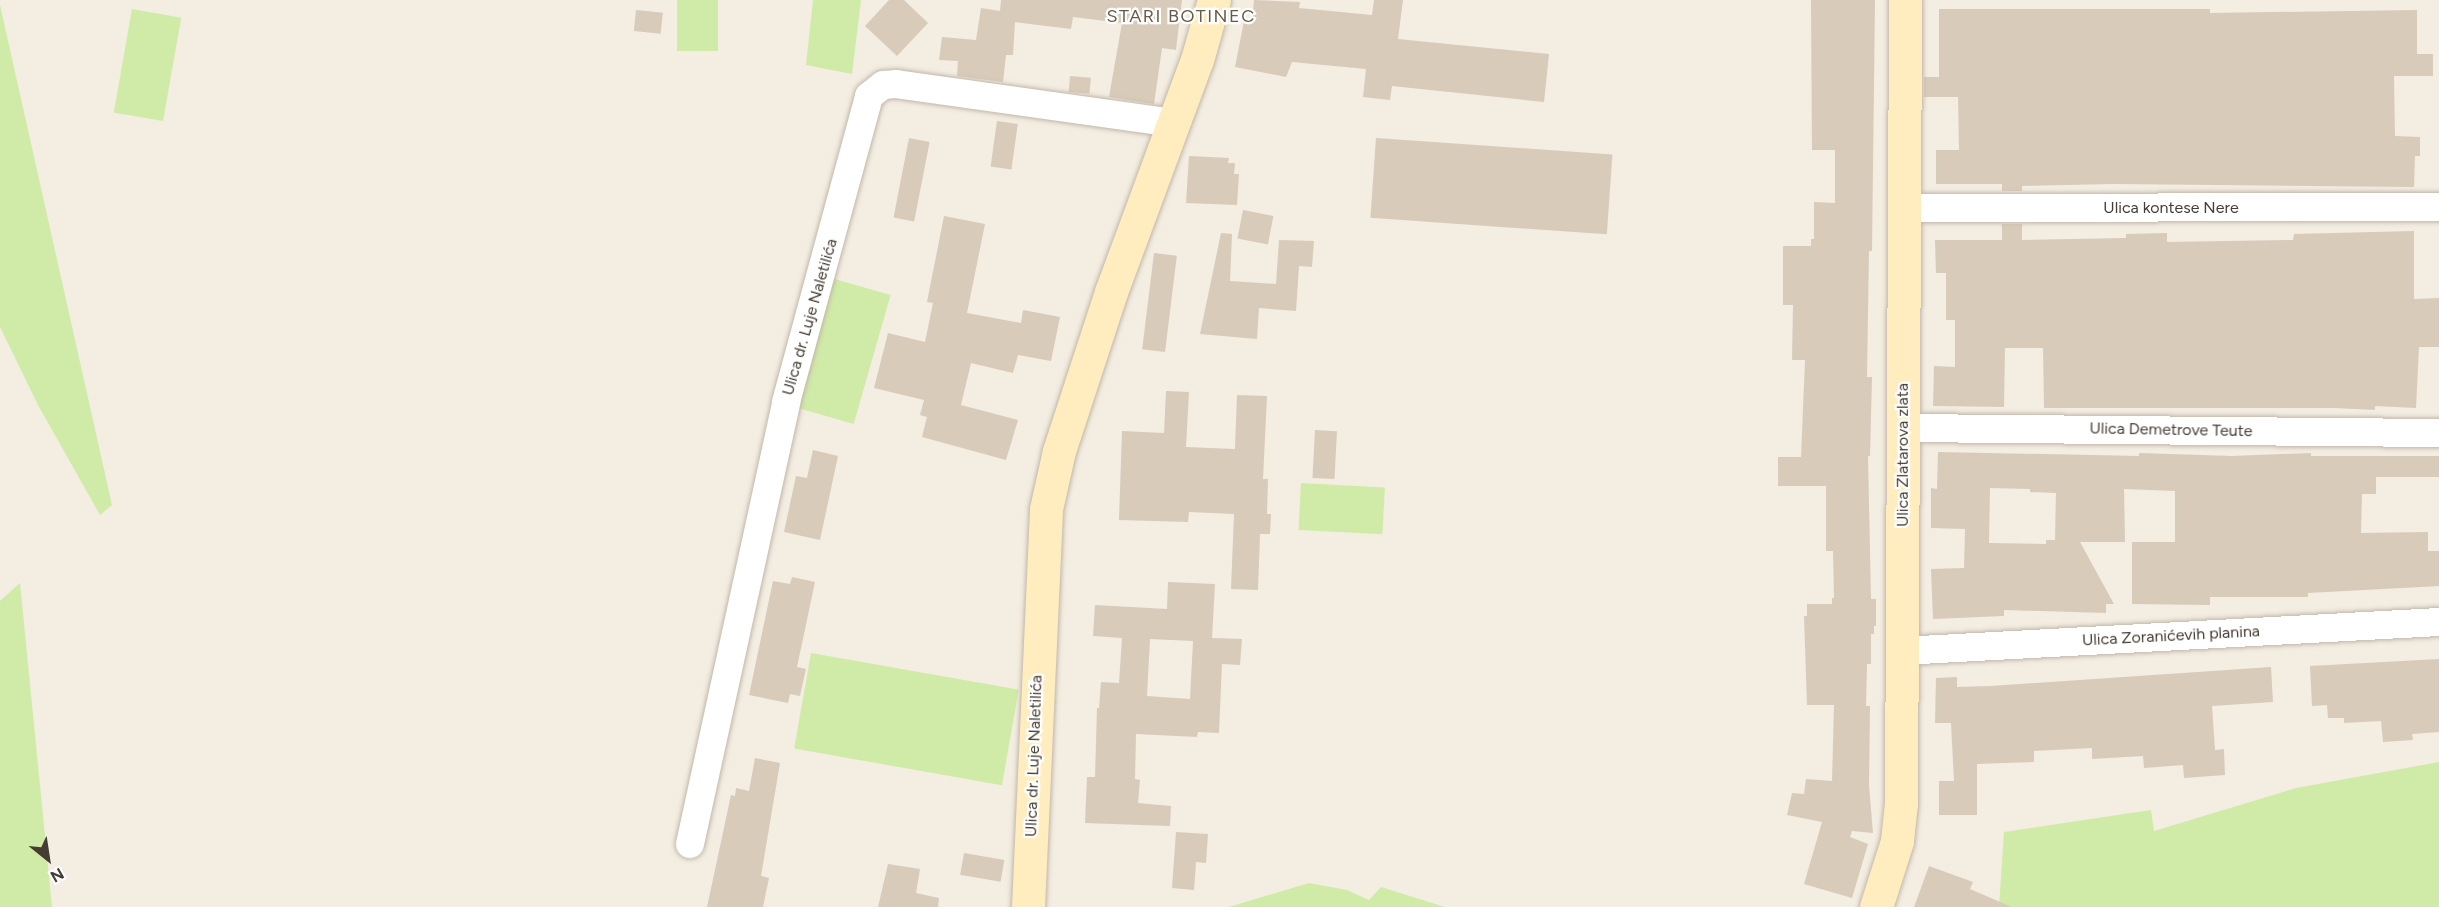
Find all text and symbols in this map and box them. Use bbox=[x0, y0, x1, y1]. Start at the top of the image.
district label: STARI BOTINEC bbox=[1106, 5, 1256, 27]
street label: Ulica kontese Nere bbox=[2103, 198, 2239, 218]
street label: Ulica dr. Luje Naletilića bbox=[778, 236, 842, 398]
street label: Ulica Zlatarova zlata bbox=[1893, 383, 1913, 527]
street label: Ulica Demetrove Teute bbox=[2089, 419, 2253, 441]
street label: Ulica Zoranićevih planina bbox=[2082, 622, 2260, 650]
street label: Ulica dr. Luje Naletilića bbox=[1022, 675, 1046, 837]
north arrow bbox=[18, 829, 78, 889]
text: N bbox=[47, 864, 67, 886]

